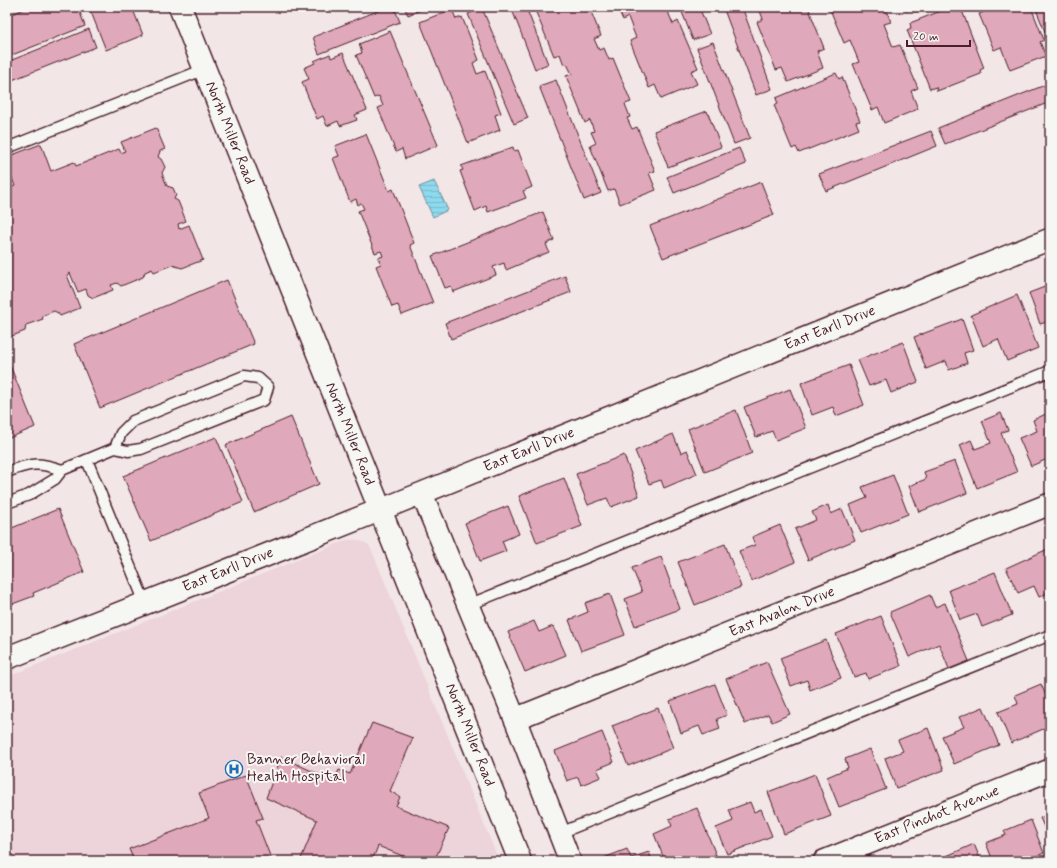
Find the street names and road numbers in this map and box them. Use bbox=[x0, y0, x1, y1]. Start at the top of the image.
street label: North Miller Road bbox=[200, 79, 260, 187]
street label: East Earll Drive bbox=[781, 301, 879, 355]
street label: North Miller Road bbox=[320, 380, 380, 488]
street label: East Earll Drive bbox=[480, 423, 578, 477]
street label: East Earll Drive bbox=[179, 543, 277, 597]
street label: East Avalon Drive bbox=[726, 582, 838, 642]
street label: North Miller Road bbox=[440, 681, 500, 789]
street label: East Pinchot Avenue bbox=[872, 781, 1003, 849]

